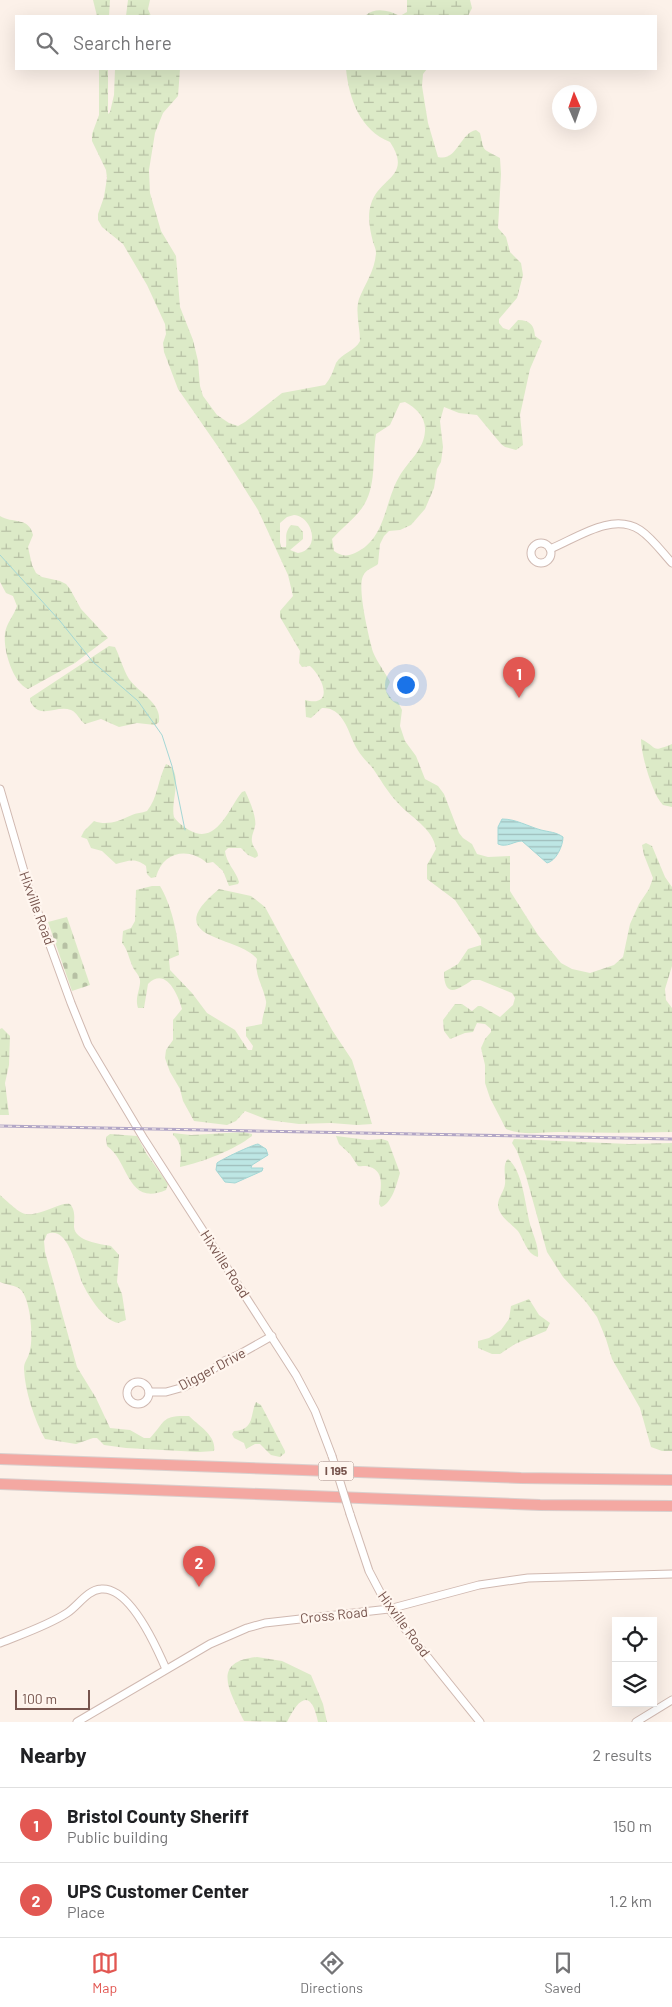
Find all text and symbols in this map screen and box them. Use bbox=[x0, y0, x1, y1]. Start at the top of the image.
search box bbox=[15, 15, 657, 70]
icon: search bbox=[33, 29, 61, 57]
text: Search here bbox=[73, 31, 172, 54]
north arrow bbox=[552, 85, 597, 130]
pin: 1 bbox=[503, 657, 535, 698]
your location bbox=[393, 672, 419, 698]
street label: Hixville Road bbox=[16, 869, 59, 947]
street label: Hixville Road bbox=[197, 1227, 254, 1301]
street label: Digger Drive bbox=[175, 1344, 248, 1393]
road number: I 195 bbox=[318, 1462, 354, 1480]
pin: 2 bbox=[183, 1546, 215, 1587]
street label: Hixville Road bbox=[375, 1587, 434, 1660]
street label: Cross Road bbox=[299, 1602, 369, 1627]
map controls bbox=[612, 1617, 657, 1707]
button: locate bbox=[612, 1617, 657, 1662]
button: layers bbox=[612, 1662, 657, 1707]
scale bar bbox=[15, 1687, 90, 1710]
text: 100 m bbox=[22, 1690, 57, 1707]
text: Nearby bbox=[20, 1742, 86, 1767]
text: 2 results bbox=[593, 1745, 652, 1764]
text: Bristol County Sheriff bbox=[67, 1804, 249, 1827]
text: 1 bbox=[33, 1816, 39, 1835]
text: 150 m bbox=[613, 1816, 652, 1835]
text: Public building bbox=[67, 1827, 168, 1846]
text: UPS Customer Center bbox=[67, 1879, 249, 1902]
text: 2 bbox=[32, 1891, 40, 1910]
text: 1.2 km bbox=[609, 1891, 652, 1910]
text: Place bbox=[67, 1902, 105, 1921]
tab: Map bbox=[91, 1949, 119, 1996]
tab: Directions bbox=[300, 1949, 363, 1996]
tab: Saved bbox=[544, 1949, 581, 1996]

